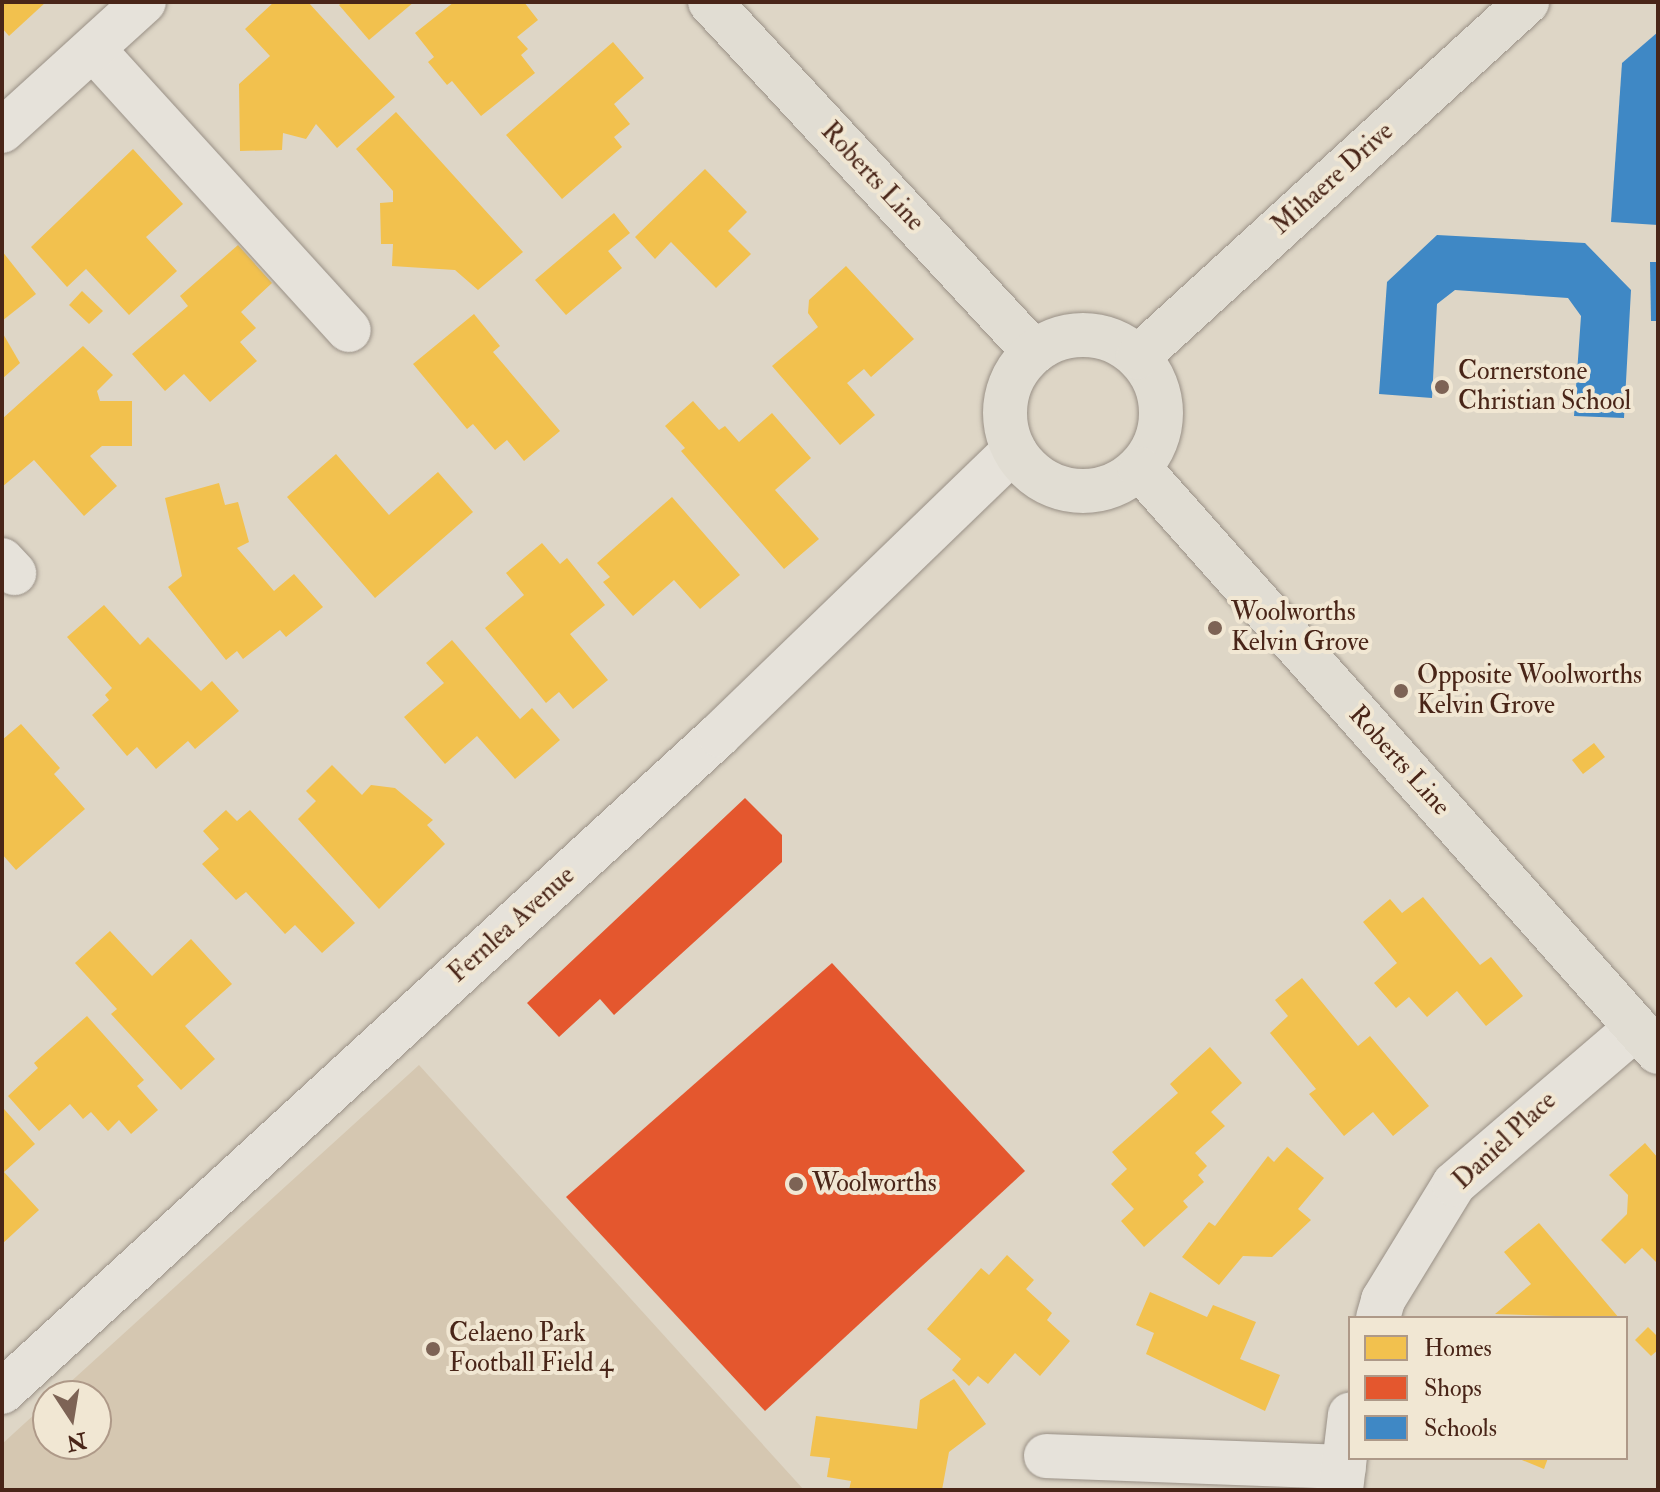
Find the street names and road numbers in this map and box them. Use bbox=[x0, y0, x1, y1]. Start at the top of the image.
street label: Roberts Line bbox=[814, 116, 930, 238]
street label: Mihaere Drive bbox=[1266, 116, 1400, 242]
street label: Roberts Line bbox=[1342, 700, 1456, 822]
street label: Fernlea Avenue bbox=[443, 860, 581, 990]
street label: Daniel Place bbox=[1447, 1086, 1563, 1196]

